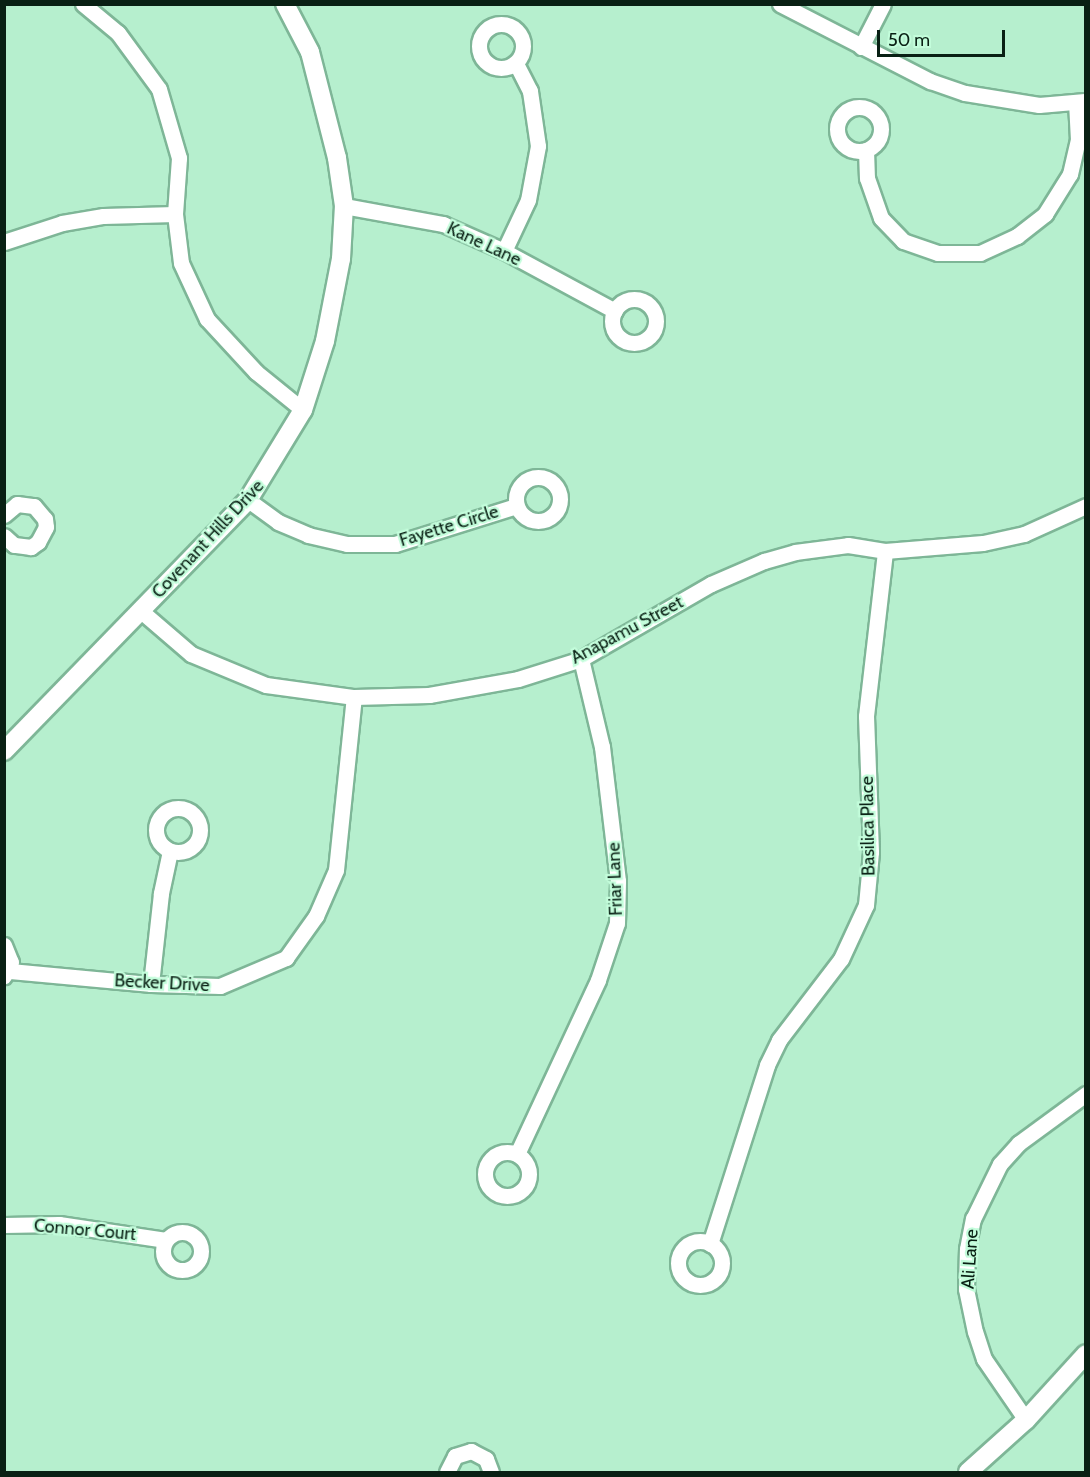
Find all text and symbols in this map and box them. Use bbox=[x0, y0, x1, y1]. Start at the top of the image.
scale bar bbox=[880, 18, 1008, 56]
text: 50 m bbox=[888, 29, 930, 51]
street label: Kane Lane bbox=[444, 217, 524, 271]
street label: Covenant Hills Drive bbox=[148, 475, 268, 603]
street label: Fayette Circle bbox=[397, 501, 501, 551]
street label: Anapamu Street bbox=[567, 591, 687, 669]
street label: Basilica Place bbox=[856, 776, 880, 876]
street label: Friar Lane bbox=[603, 842, 627, 916]
street label: Becker Drive bbox=[114, 970, 210, 996]
street label: Connor Court bbox=[33, 1215, 137, 1245]
street label: Ali Lane bbox=[957, 1228, 983, 1290]

